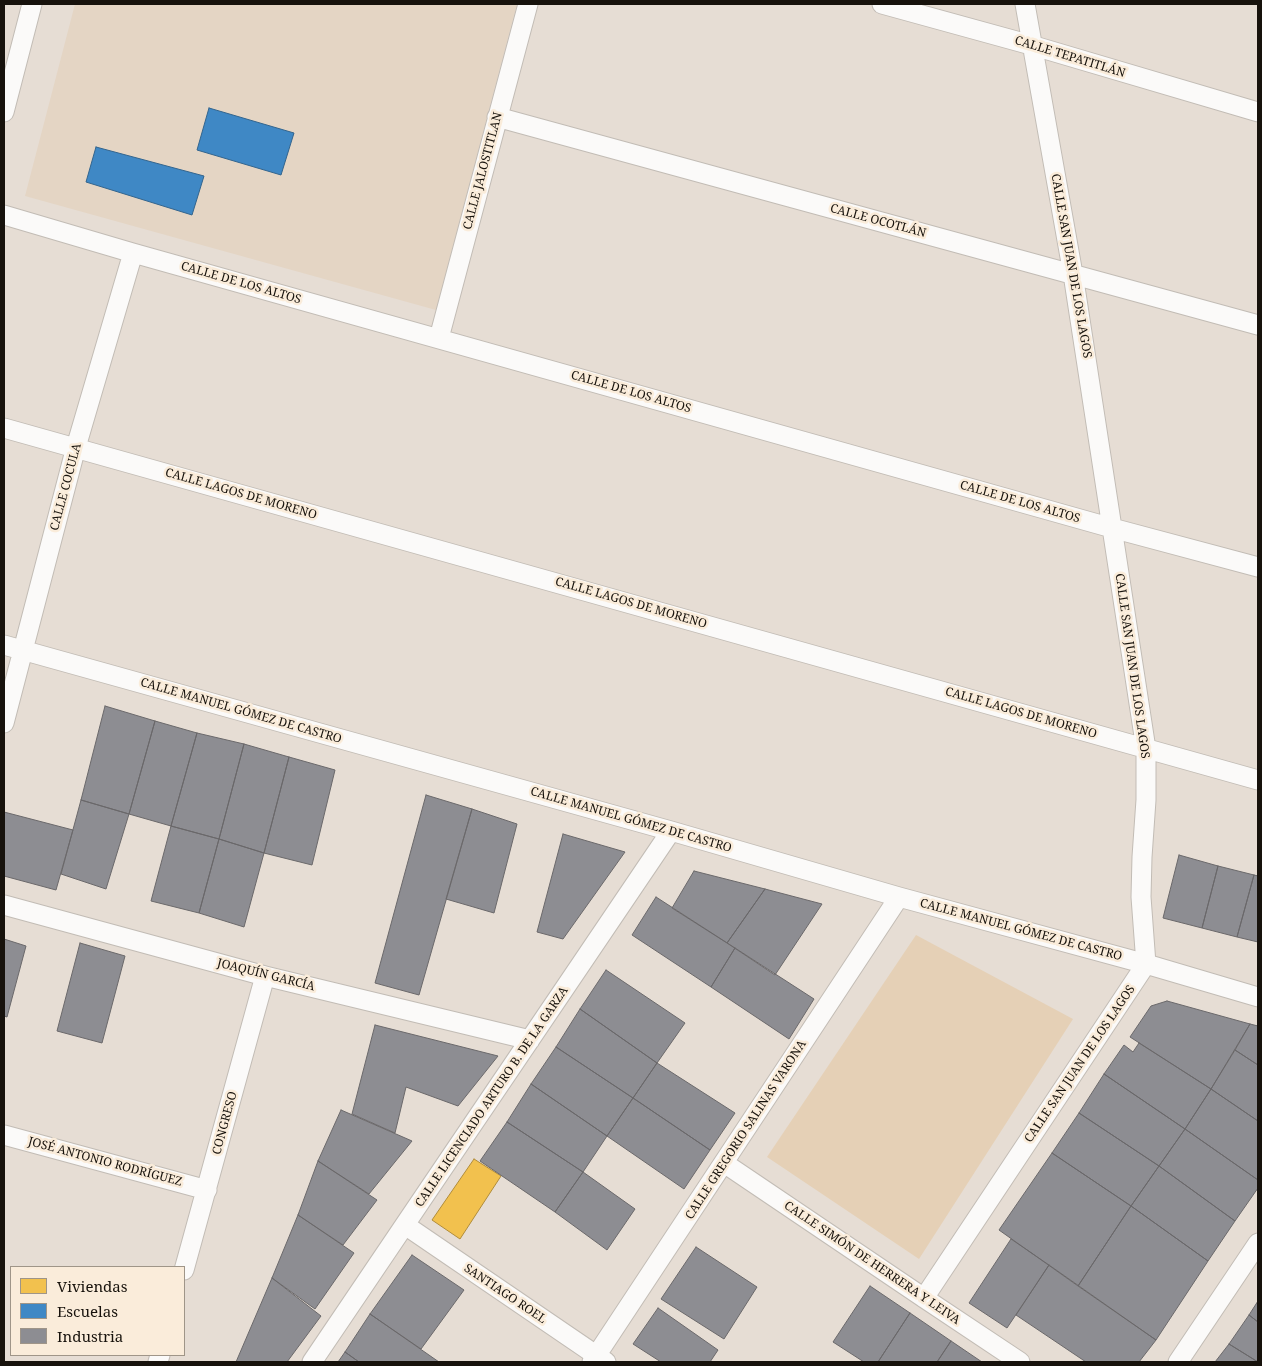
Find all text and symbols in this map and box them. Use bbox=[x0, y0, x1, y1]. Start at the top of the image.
street label: CALLE TEPATITLÁN bbox=[1013, 33, 1127, 81]
street label: CALLE JALOSTITLAN bbox=[460, 111, 506, 231]
street label: CALLE SAN JUAN DE LOS LAGOS bbox=[1048, 173, 1094, 359]
street label: CALLE OCOTLÁN bbox=[828, 201, 928, 241]
street label: CALLE DE LOS ALTOS bbox=[179, 259, 303, 307]
street label: CALLE DE LOS ALTOS bbox=[569, 368, 693, 416]
street label: CALLE COCULA bbox=[47, 442, 85, 532]
street label: CALLE LAGOS DE MORENO bbox=[164, 465, 318, 523]
street label: CALLE DE LOS ALTOS bbox=[958, 478, 1082, 526]
street label: CALLE SAN JUAN DE LOS LAGOS bbox=[1112, 572, 1152, 760]
street label: CALLE LAGOS DE MORENO bbox=[554, 574, 708, 632]
street label: CALLE MANUEL GÓMEZ DE CASTRO bbox=[139, 675, 343, 747]
street label: CALLE LAGOS DE MORENO bbox=[944, 684, 1098, 742]
street label: CALLE MANUEL GÓMEZ DE CASTRO bbox=[529, 784, 733, 856]
street label: CALLE MANUEL GÓMEZ DE CASTRO bbox=[918, 896, 1124, 964]
street label: JOAQUÍN GARCÍA bbox=[216, 956, 316, 994]
street label: CALLE SAN JUAN DE LOS LAGOS bbox=[1022, 983, 1138, 1145]
street label: CALLE LICENCIADO ARTURO B. DE LA GARZA bbox=[413, 984, 571, 1210]
street label: CALLE GREGORIO SALINAS VARONA bbox=[683, 1038, 809, 1222]
street label: CONGRESO bbox=[210, 1090, 240, 1156]
street label: JOSÉ ANTONIO RODRÍGUEZ bbox=[26, 1134, 184, 1190]
street label: CALLE SIMÓN DE HERRERA Y LEIVA bbox=[781, 1199, 963, 1327]
street label: SANTIAGO ROEL bbox=[461, 1261, 549, 1327]
legend bbox=[10, 1266, 185, 1356]
text: Viviendas bbox=[57, 1276, 128, 1296]
text: Escuelas bbox=[57, 1301, 118, 1321]
text: Industria bbox=[57, 1326, 123, 1346]

